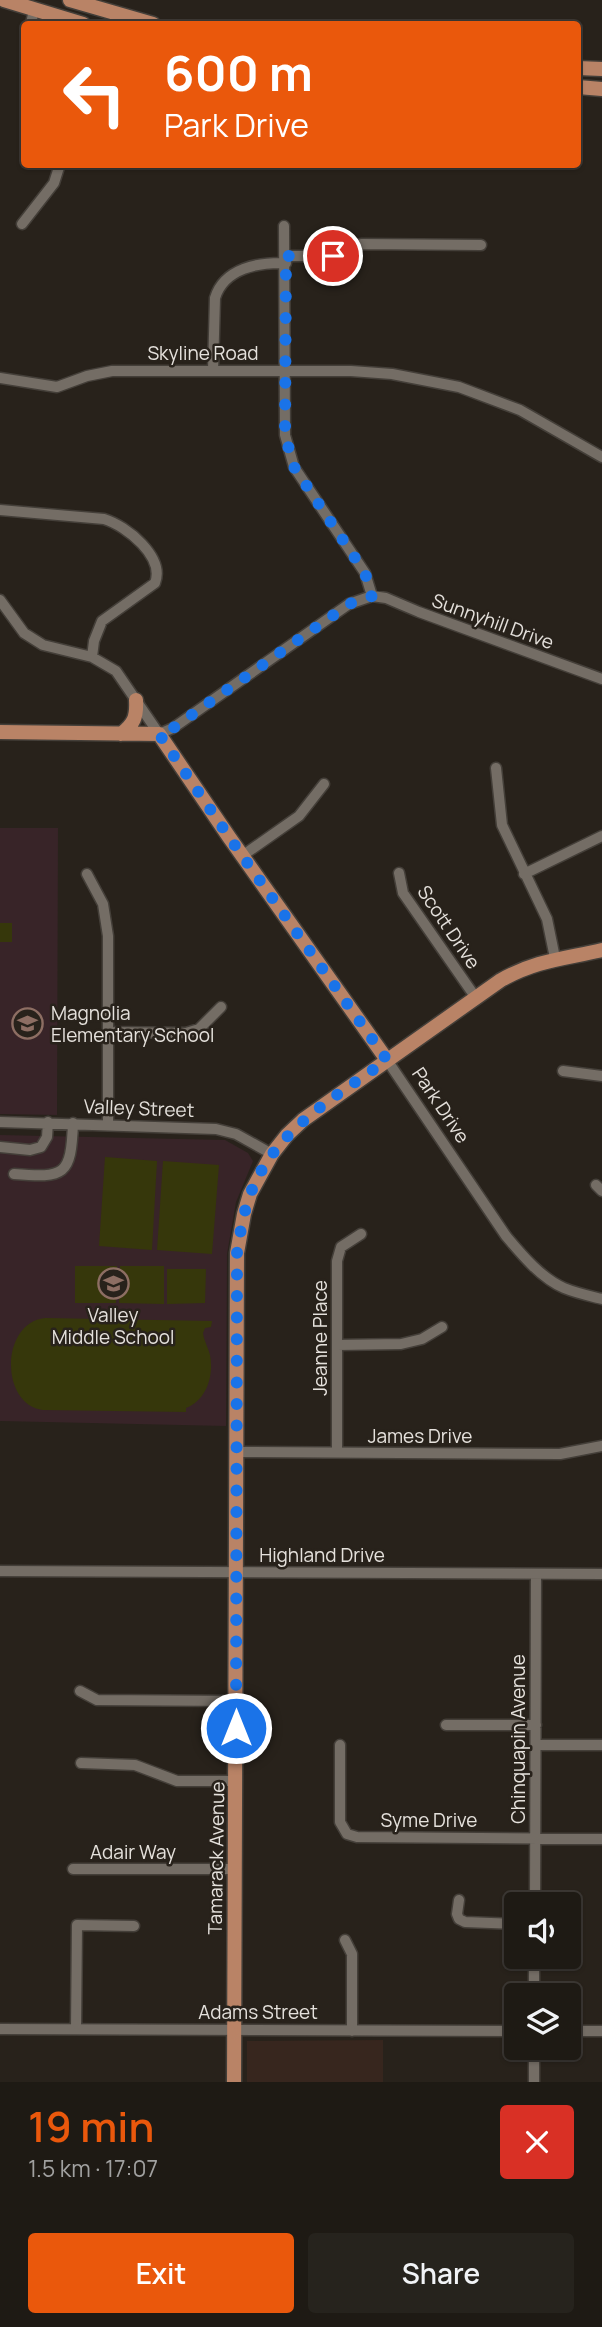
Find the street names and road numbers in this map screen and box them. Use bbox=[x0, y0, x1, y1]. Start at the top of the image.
street label: Skyline Road bbox=[147, 340, 259, 366]
street label: Sunnyhill Drive bbox=[428, 587, 558, 655]
street label: Scott Drive bbox=[412, 880, 486, 974]
street label: Park Drive bbox=[406, 1062, 476, 1148]
street label: Valley Street bbox=[83, 1093, 195, 1123]
street label: Jeanne Place bbox=[307, 1280, 333, 1396]
street label: James Drive bbox=[368, 1423, 472, 1449]
street label: Highland Drive bbox=[259, 1542, 385, 1568]
street label: Chinquapin Avenue bbox=[505, 1654, 531, 1824]
street label: Tamarack Avenue bbox=[202, 1781, 230, 1935]
street label: Syme Drive bbox=[381, 1807, 477, 1833]
street label: Adair Way bbox=[90, 1839, 176, 1865]
street label: Adams Street bbox=[198, 1999, 318, 2025]

